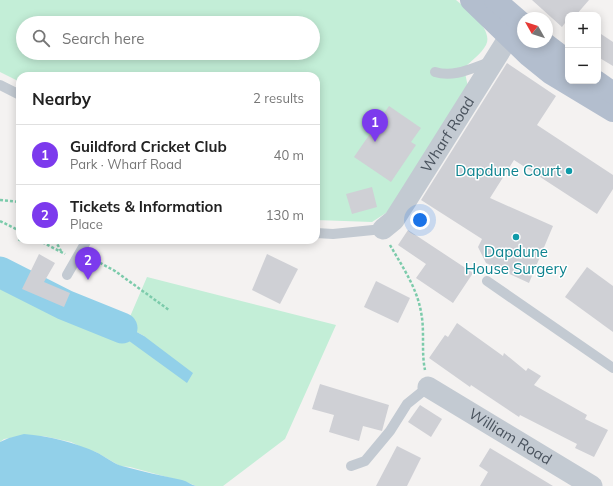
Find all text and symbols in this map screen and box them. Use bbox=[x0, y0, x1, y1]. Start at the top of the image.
north arrow bbox=[517, 12, 553, 48]
map controls bbox=[565, 12, 601, 84]
button: + bbox=[565, 12, 601, 48]
search box bbox=[16, 16, 320, 60]
icon: search bbox=[30, 27, 52, 49]
text: Search here bbox=[62, 29, 144, 48]
button: − bbox=[565, 48, 601, 84]
text: Nearby bbox=[32, 88, 91, 109]
text: 2 results bbox=[253, 90, 304, 106]
street label: Wharf Road bbox=[416, 93, 478, 176]
pin: 1 bbox=[362, 109, 388, 142]
text: Guildford Cricket Club bbox=[70, 137, 227, 156]
text: 1 bbox=[41, 147, 49, 163]
text: 40 m bbox=[274, 147, 304, 163]
text: Park · Wharf Road bbox=[70, 156, 182, 172]
place label: Dapdune Court bbox=[455, 161, 561, 180]
marker: Dapdune Court bbox=[564, 166, 574, 176]
text: Tickets & Information bbox=[70, 197, 223, 216]
text: 2 bbox=[41, 207, 49, 223]
text: 130 m bbox=[266, 207, 304, 223]
your location bbox=[410, 210, 430, 230]
text: Place bbox=[70, 216, 103, 232]
marker: Dapdune House Surgery bbox=[511, 232, 521, 242]
place label: Dapdune House Surgery bbox=[465, 242, 567, 278]
pin: 2 bbox=[75, 247, 101, 280]
street label: William Road bbox=[465, 404, 556, 469]

